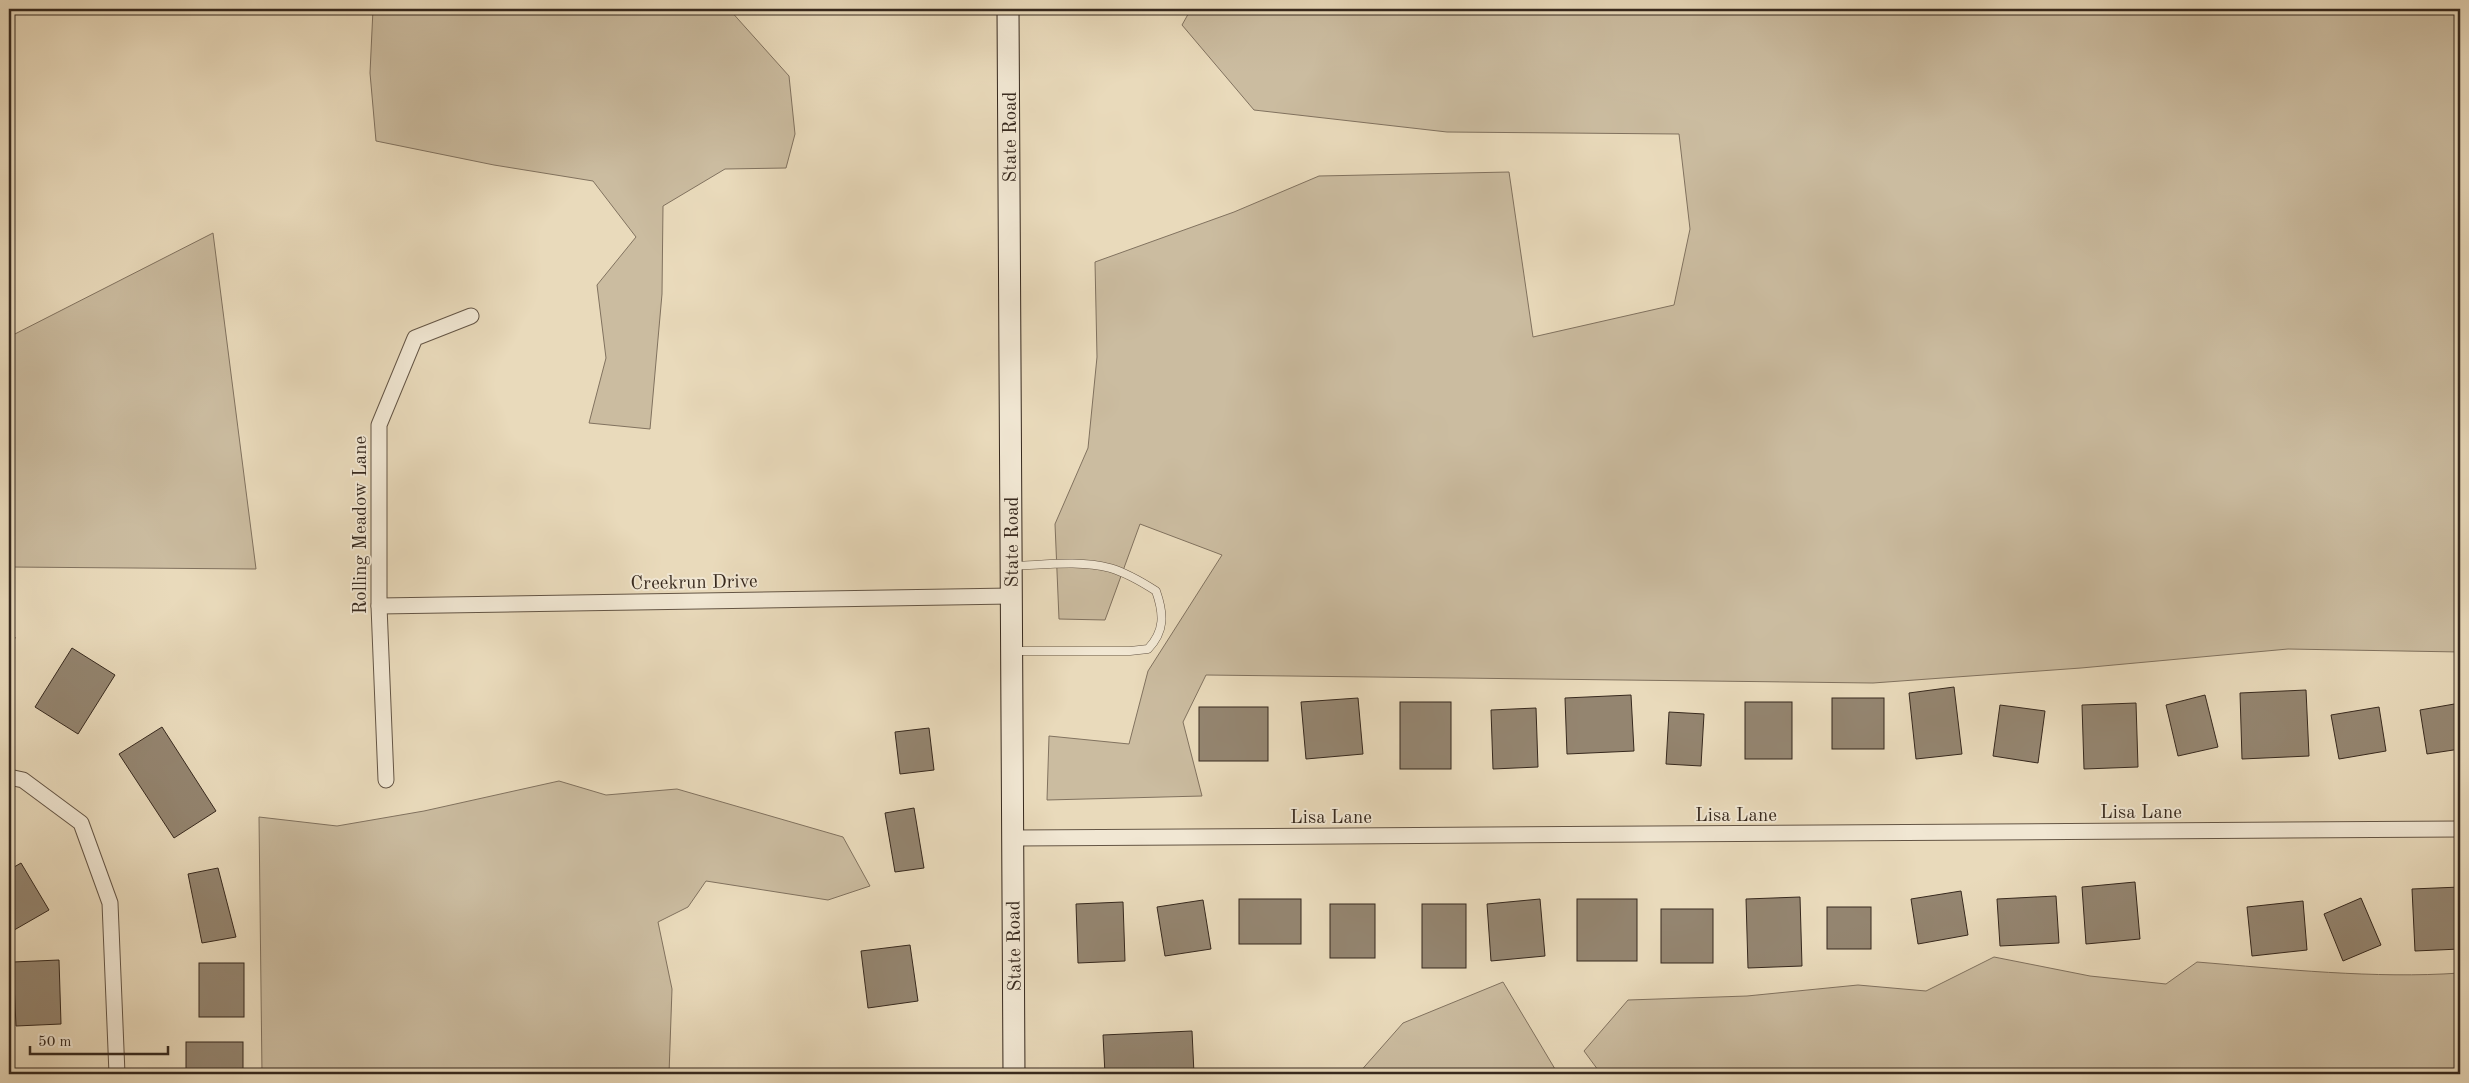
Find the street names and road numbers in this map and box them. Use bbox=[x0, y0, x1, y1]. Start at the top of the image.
street label: State Road bbox=[1002, 91, 1021, 182]
street label: Rolling Meadow Lane bbox=[352, 436, 371, 614]
street label: State Road bbox=[1004, 496, 1023, 587]
street label: Creekrun Drive bbox=[630, 573, 758, 594]
street label: Lisa Lane bbox=[2100, 804, 2182, 823]
street label: Lisa Lane bbox=[1695, 807, 1777, 826]
street label: Lisa Lane bbox=[1290, 809, 1372, 828]
street label: State Road bbox=[1005, 900, 1026, 992]

